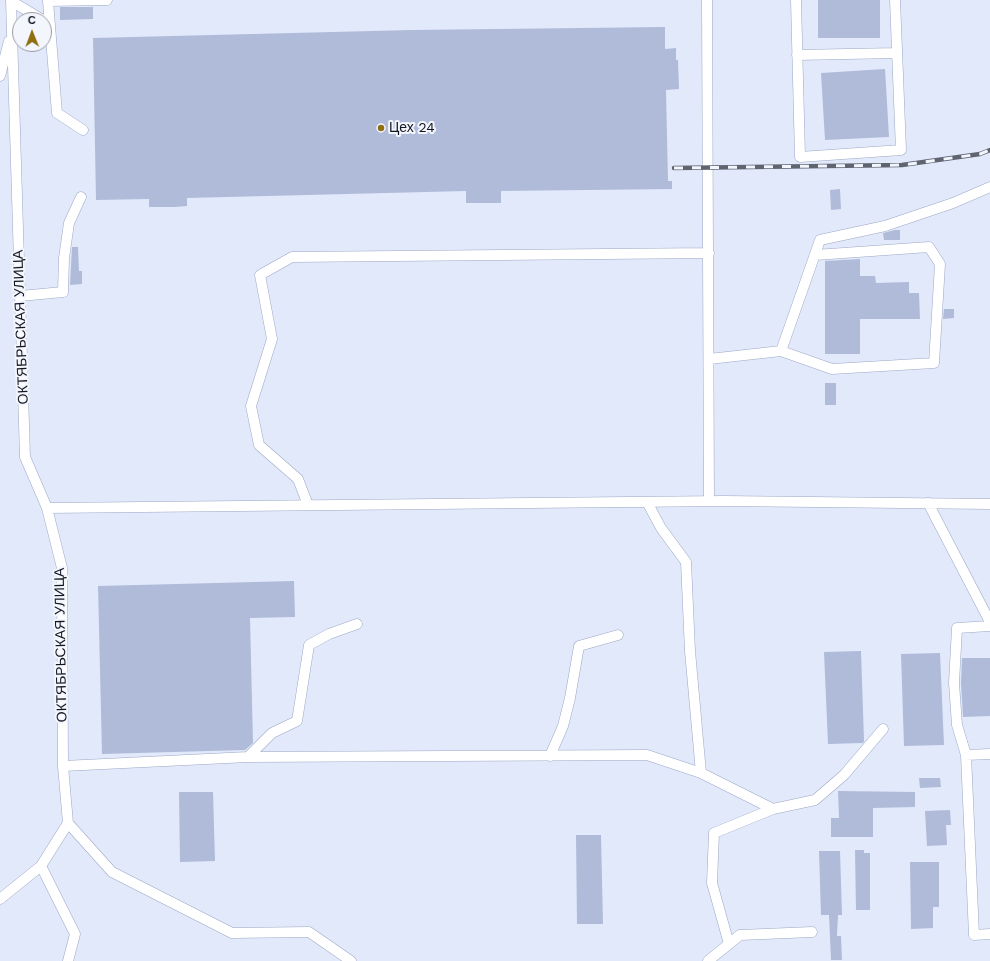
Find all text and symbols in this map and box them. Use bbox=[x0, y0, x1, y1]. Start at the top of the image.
north arrow bbox=[12, 12, 52, 52]
text: С bbox=[28, 14, 36, 27]
place label: Цех 24 bbox=[389, 120, 435, 136]
marker: Цех 24 bbox=[376, 123, 386, 133]
street label: ОКТЯБРЬСКАЯ УЛИЦА bbox=[10, 249, 32, 405]
street label: ОКТЯБРЬСКАЯ УЛИЦА bbox=[51, 568, 71, 722]

